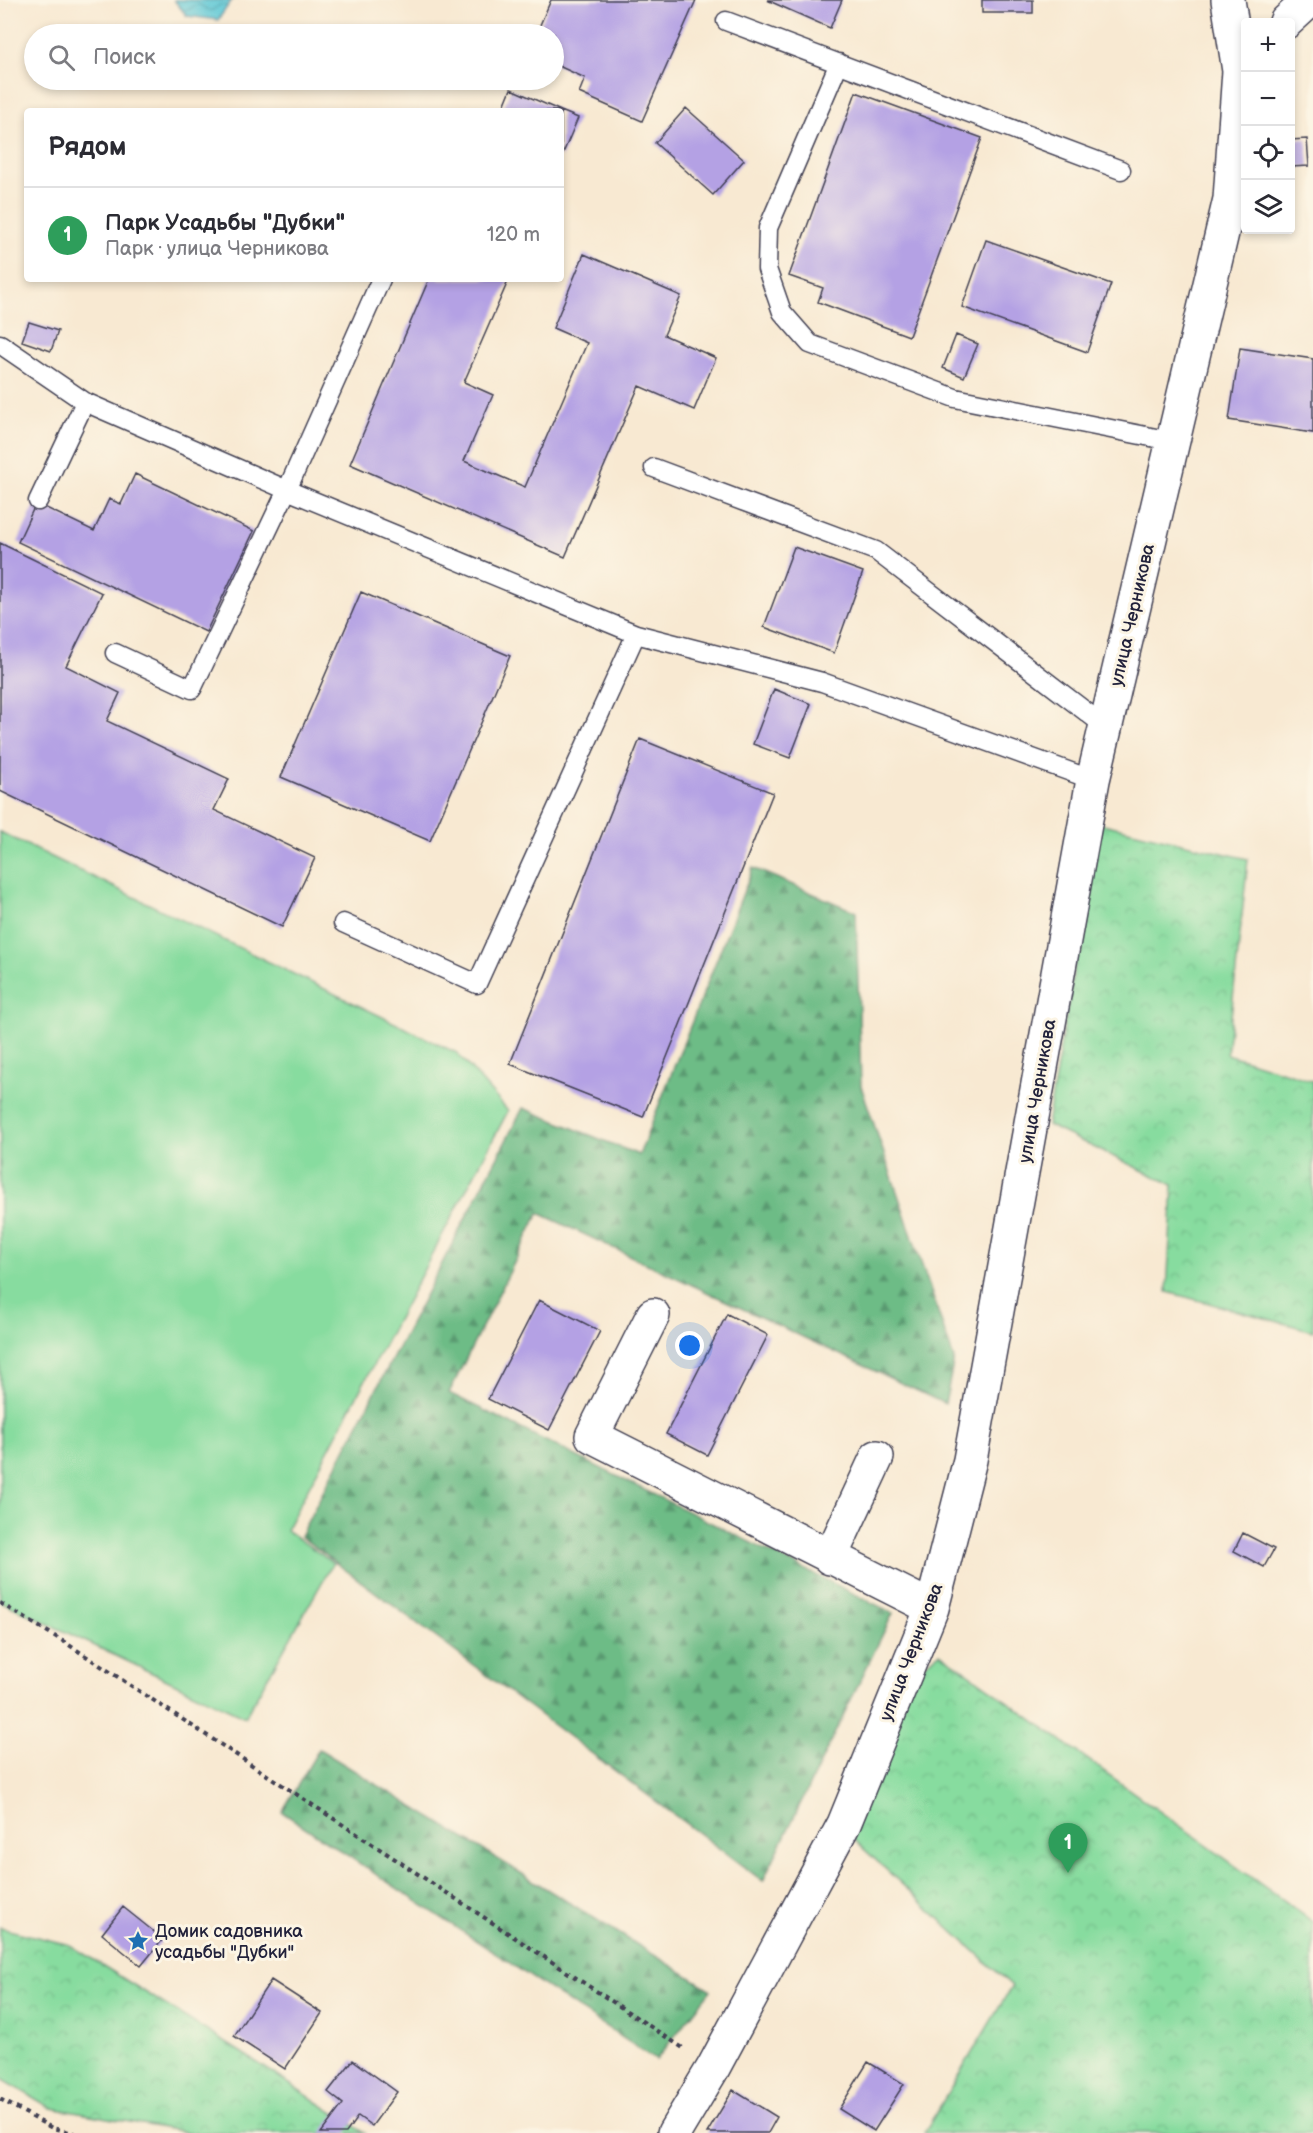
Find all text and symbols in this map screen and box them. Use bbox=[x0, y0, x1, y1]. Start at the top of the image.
map controls bbox=[1241, 18, 1295, 234]
button: + bbox=[1241, 18, 1295, 72]
search box bbox=[24, 24, 564, 90]
icon: search bbox=[45, 41, 78, 74]
text: Поиск bbox=[93, 44, 156, 71]
button: − bbox=[1241, 72, 1295, 126]
button: locate bbox=[1241, 126, 1295, 180]
text: Рядом bbox=[48, 132, 126, 163]
button: layers bbox=[1241, 180, 1295, 234]
text: Парк Усадьбы "Дубки" bbox=[105, 210, 345, 237]
text: 1 bbox=[63, 223, 72, 247]
text: 120 m bbox=[487, 223, 540, 247]
text: Парк · улица Черникова bbox=[105, 237, 329, 261]
street label: улица Черникова bbox=[1106, 541, 1159, 688]
street label: улица Черникова bbox=[1014, 1017, 1061, 1165]
your location bbox=[675, 1331, 704, 1360]
street label: улица Черникова bbox=[876, 1580, 948, 1724]
pin: 1 bbox=[1048, 1824, 1088, 1873]
place label: Домик садовника усадьбы "Дубки" bbox=[155, 1921, 303, 1963]
place icon: Домик садовника усадьбы "Дубки" bbox=[126, 1929, 150, 1953]

